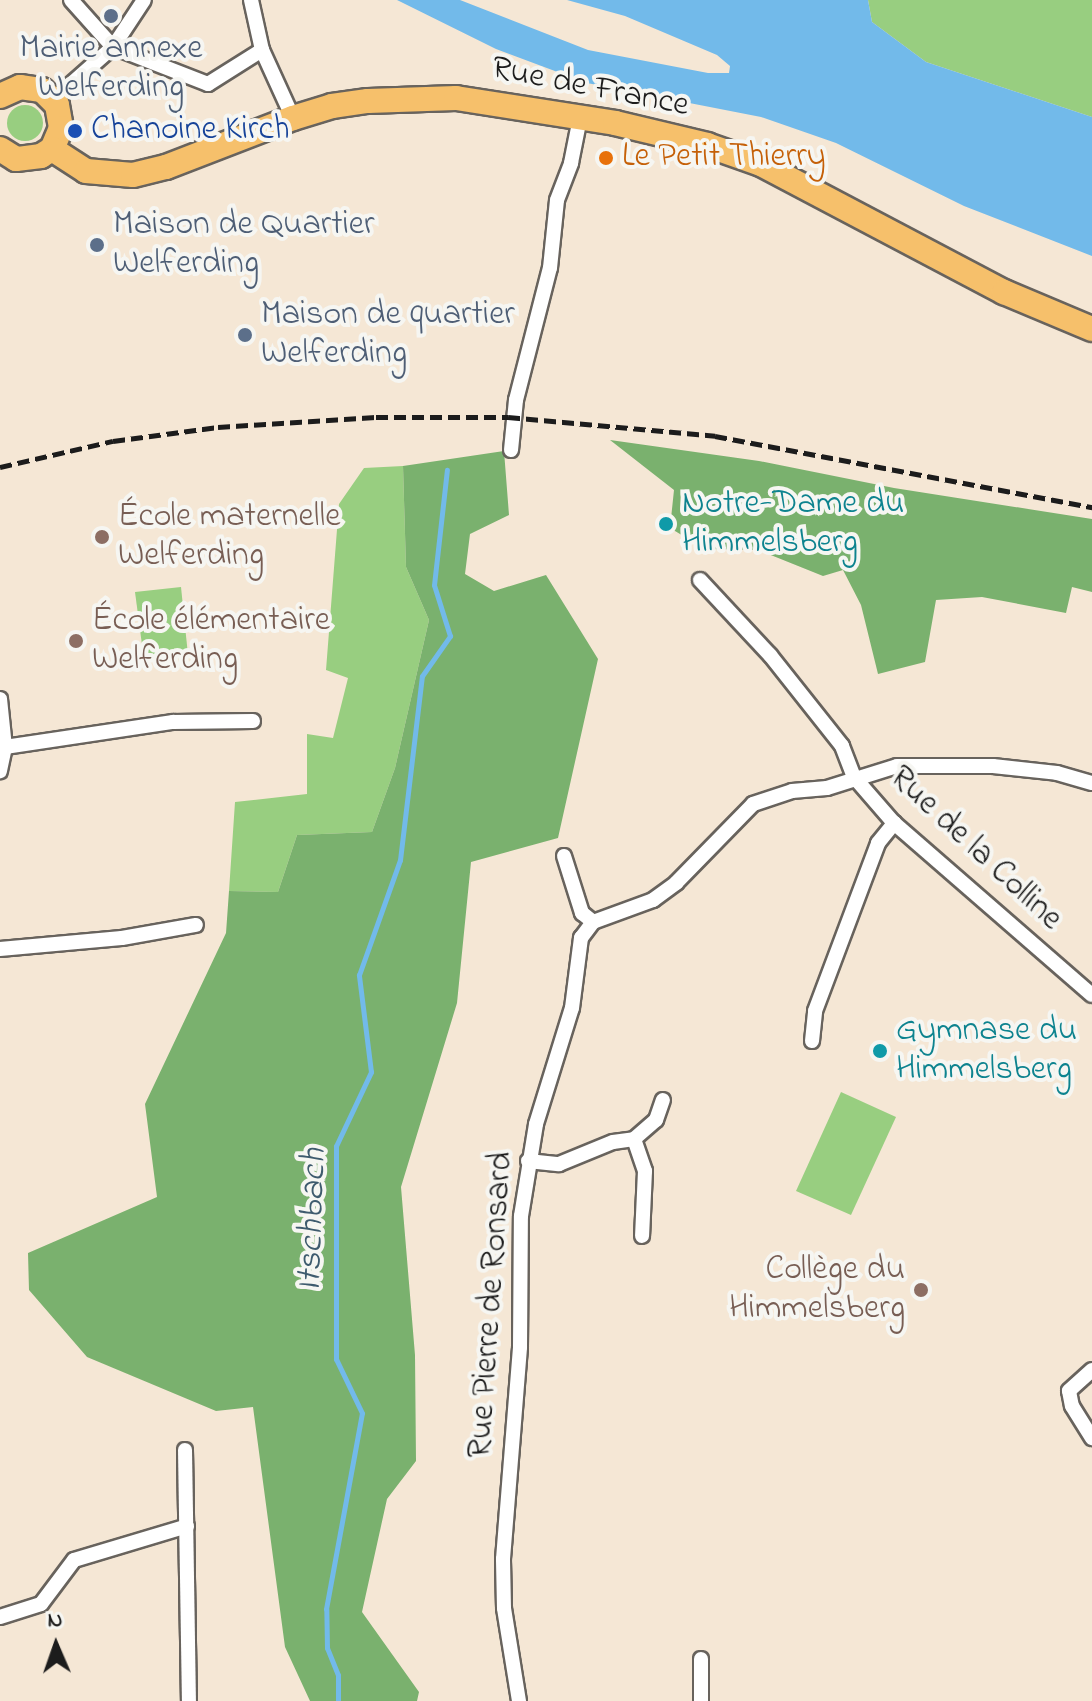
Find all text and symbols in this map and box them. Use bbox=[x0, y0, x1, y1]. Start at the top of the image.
marker: Mairie annexe Welferding bbox=[102, 7, 120, 25]
place label: Mairie annexe Welferding bbox=[19, 29, 203, 108]
street label: Rue de France bbox=[488, 49, 692, 127]
place label: Chanoine Kirch bbox=[91, 111, 290, 151]
marker: Chanoine Kirch bbox=[66, 122, 84, 140]
place label: Le Petit Thierry bbox=[622, 138, 826, 178]
marker: Le Petit Thierry bbox=[597, 149, 615, 167]
place label: Maison de Quartier Welferding bbox=[113, 205, 375, 284]
marker: Maison de Quartier Welferding bbox=[88, 236, 106, 254]
place label: Maison de quartier Welferding bbox=[261, 295, 515, 374]
marker: Maison de quartier Welferding bbox=[236, 326, 254, 344]
place label: Notre-Dame du Himmelsberg bbox=[682, 484, 904, 564]
place label: École maternelle Welferding bbox=[118, 497, 340, 576]
marker: Notre-Dame du Himmelsberg bbox=[657, 515, 675, 533]
marker: École maternelle Welferding bbox=[93, 528, 111, 546]
place label: École élémentaire Welferding bbox=[92, 601, 330, 680]
marker: École élémentaire Welferding bbox=[67, 632, 85, 650]
street label: Rue de la Colline bbox=[880, 758, 1070, 940]
place label: Gymnase du Himmelsberg bbox=[896, 1011, 1077, 1090]
marker: Gymnase du Himmelsberg bbox=[871, 1042, 889, 1060]
water label: Itschbach bbox=[289, 1148, 337, 1292]
street label: Rue Pierre de Ronsard bbox=[461, 1150, 523, 1460]
place label: Collège du Himmelsberg bbox=[729, 1250, 905, 1330]
marker: Collège du Himmelsberg bbox=[912, 1281, 930, 1299]
north arrow bbox=[16, 1605, 96, 1685]
text: N bbox=[47, 1605, 63, 1637]

